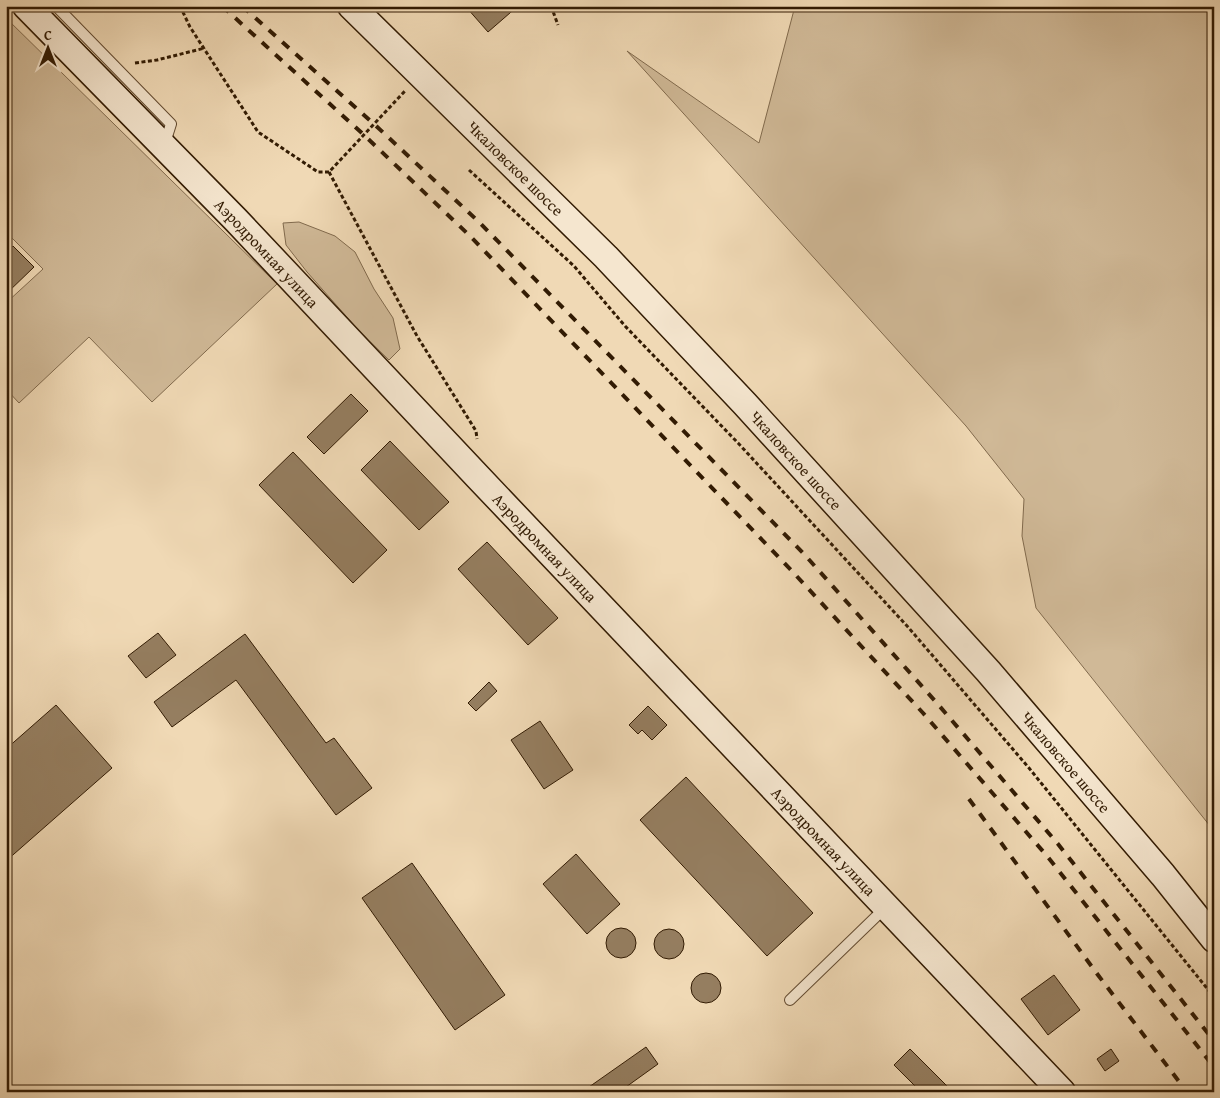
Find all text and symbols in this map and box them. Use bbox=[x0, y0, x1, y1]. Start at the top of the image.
north arrow bbox=[22, 22, 72, 72]
text: С bbox=[44, 25, 52, 45]
street label: Чкаловское шоссе bbox=[462, 115, 569, 221]
street label: Аэродромная улица bbox=[209, 193, 325, 313]
street label: Чкаловское шоссе bbox=[744, 405, 848, 515]
street label: Аэродромная улица bbox=[487, 487, 603, 608]
street label: Чкаловское шоссе bbox=[1016, 706, 1117, 818]
street label: Аэродромная улица bbox=[766, 781, 882, 901]

